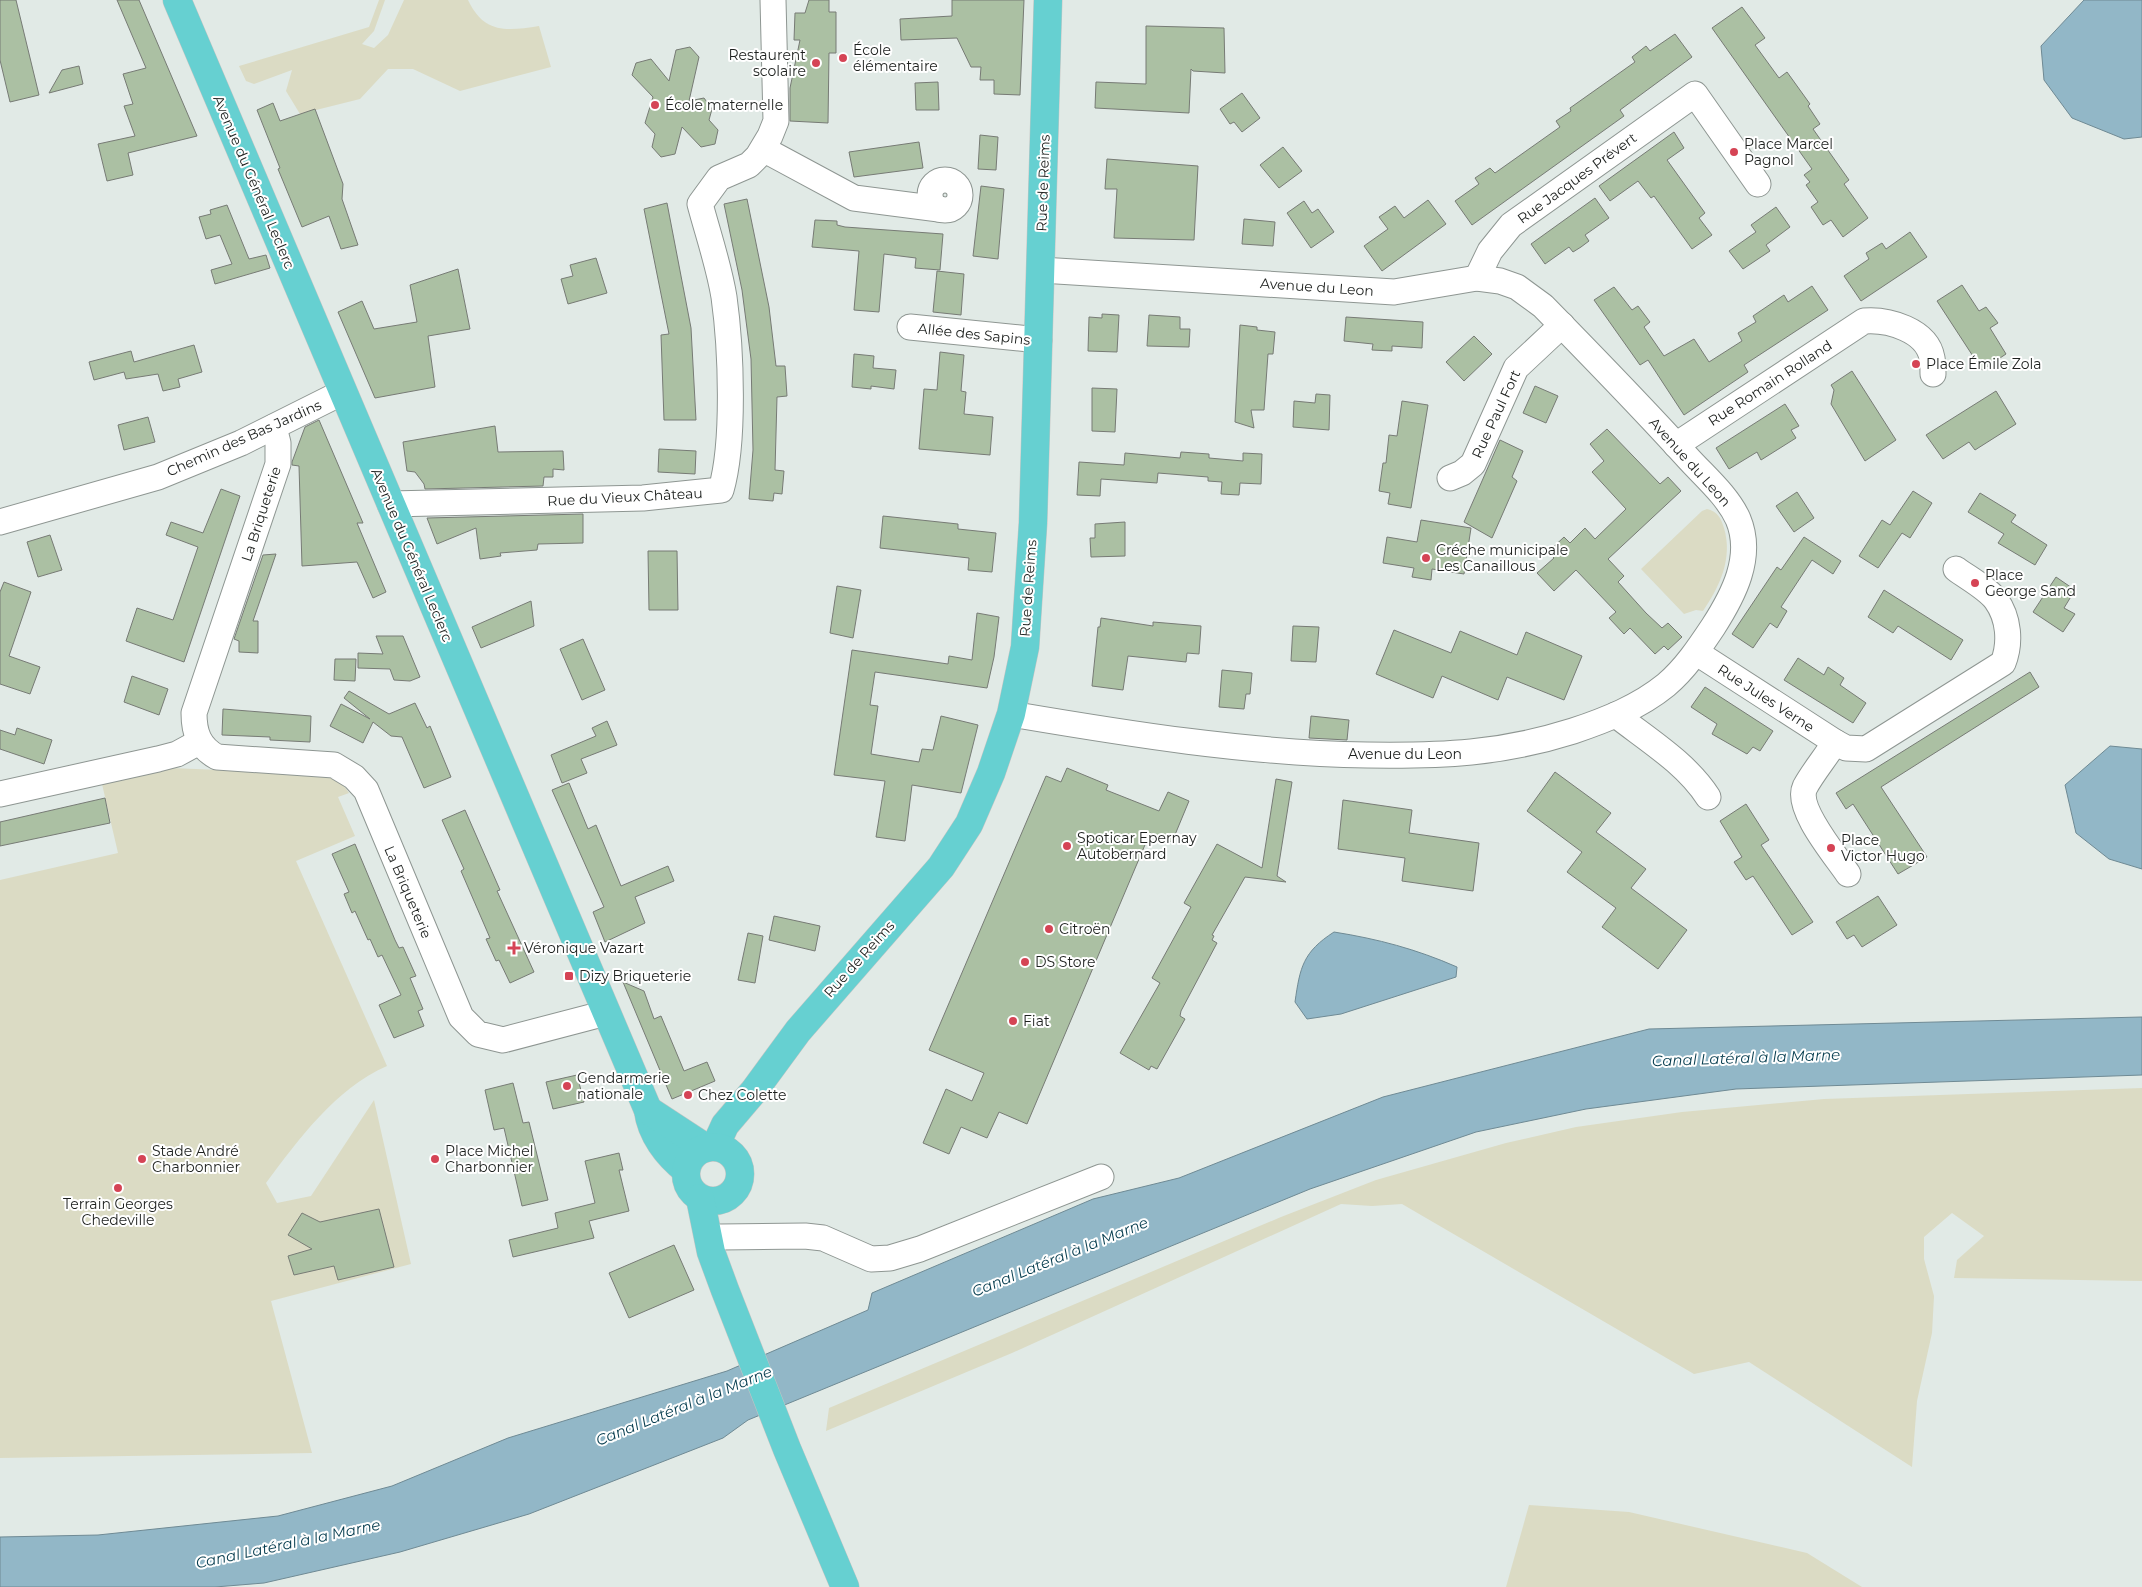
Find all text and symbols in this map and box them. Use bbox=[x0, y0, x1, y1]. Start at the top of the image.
place label: École élémentaire bbox=[853, 41, 938, 75]
place label: Restaurent scolaire bbox=[728, 46, 806, 80]
marker: École élémentaire bbox=[837, 52, 849, 64]
marker: Restaurent scolaire bbox=[810, 57, 822, 69]
street label: Avenue du Général Leclerc bbox=[209, 92, 299, 272]
place label: École maternelle bbox=[665, 96, 783, 114]
marker: École maternelle bbox=[649, 99, 661, 111]
street label: Rue Jacques Prévert bbox=[1514, 128, 1641, 227]
street label: Rue de Reims bbox=[1032, 134, 1054, 232]
place label: Place Marcel Pagnol bbox=[1744, 135, 1833, 169]
marker: Place Marcel Pagnol bbox=[1728, 146, 1740, 158]
street label: Avenue du Leon bbox=[1260, 274, 1374, 300]
street label: Allée des Sapins bbox=[917, 319, 1031, 349]
street label: Rue Romain Rolland bbox=[1705, 336, 1835, 430]
place label: Place Émile Zola bbox=[1926, 355, 2042, 373]
marker: Place Émile Zola bbox=[1910, 358, 1922, 370]
street label: Rue Paul Fort bbox=[1468, 367, 1524, 461]
street label: Chemin des Bas Jardins bbox=[164, 396, 324, 480]
street label: Avenue du Leon bbox=[1645, 414, 1735, 510]
street label: La Briqueterie bbox=[237, 464, 285, 564]
street label: Avenue du Général Leclerc bbox=[367, 465, 457, 645]
street label: Rue du Vieux Château bbox=[547, 484, 703, 510]
street label: Rue de Reims bbox=[1016, 539, 1040, 637]
place label: Créche municipale Les Canaillous bbox=[1436, 541, 1568, 575]
marker: Créche municipale Les Canaillous bbox=[1420, 552, 1432, 564]
place label: Place George Sand bbox=[1985, 566, 2076, 600]
marker: Place George Sand bbox=[1969, 577, 1981, 589]
street label: Rue Jules Verne bbox=[1714, 660, 1818, 736]
street label: Avenue du Leon bbox=[1348, 745, 1462, 763]
place label: Spoticar Epernay Autobernard bbox=[1077, 829, 1197, 863]
place label: Place Victor Hugo bbox=[1841, 831, 1925, 865]
marker: Spoticar Epernay Autobernard bbox=[1061, 840, 1073, 852]
marker: Place Victor Hugo bbox=[1825, 842, 1837, 854]
street label: La Briqueterie bbox=[380, 843, 436, 941]
street label: Rue de Reims bbox=[820, 917, 898, 1001]
place label: Citroën bbox=[1059, 920, 1110, 938]
marker: Citroën bbox=[1043, 923, 1055, 935]
place label: Véronique Vazart bbox=[524, 939, 644, 957]
marker: Véronique Vazart bbox=[508, 942, 520, 954]
place label: DS Store bbox=[1035, 953, 1096, 971]
marker: DS Store bbox=[1019, 956, 1031, 968]
place label: Dizy Briqueterie bbox=[579, 967, 691, 985]
marker: Dizy Briqueterie bbox=[563, 970, 575, 982]
place label: Fiat bbox=[1023, 1012, 1050, 1030]
marker: Fiat bbox=[1007, 1015, 1019, 1027]
water label: Canal Latéral à la Marne bbox=[1651, 1045, 1840, 1070]
place label: Gendarmerie nationale bbox=[577, 1069, 670, 1103]
marker: Gendarmerie nationale bbox=[561, 1080, 573, 1092]
place label: Chez Colette bbox=[698, 1086, 787, 1104]
marker: Chez Colette bbox=[682, 1089, 694, 1101]
place label: Stade André Charbonnier bbox=[152, 1142, 241, 1176]
place label: Place Michel Charbonnier bbox=[445, 1142, 534, 1176]
marker: Stade André Charbonnier bbox=[136, 1153, 148, 1165]
marker: Place Michel Charbonnier bbox=[429, 1153, 441, 1165]
marker: Terrain Georges Chedeville bbox=[112, 1182, 124, 1194]
place label: Terrain Georges Chedeville bbox=[63, 1195, 173, 1229]
water label: Canal Latéral à la Marne bbox=[969, 1212, 1151, 1301]
water label: Canal Latéral à la Marne bbox=[593, 1361, 775, 1450]
water label: Canal Latéral à la Marne bbox=[194, 1515, 382, 1572]

